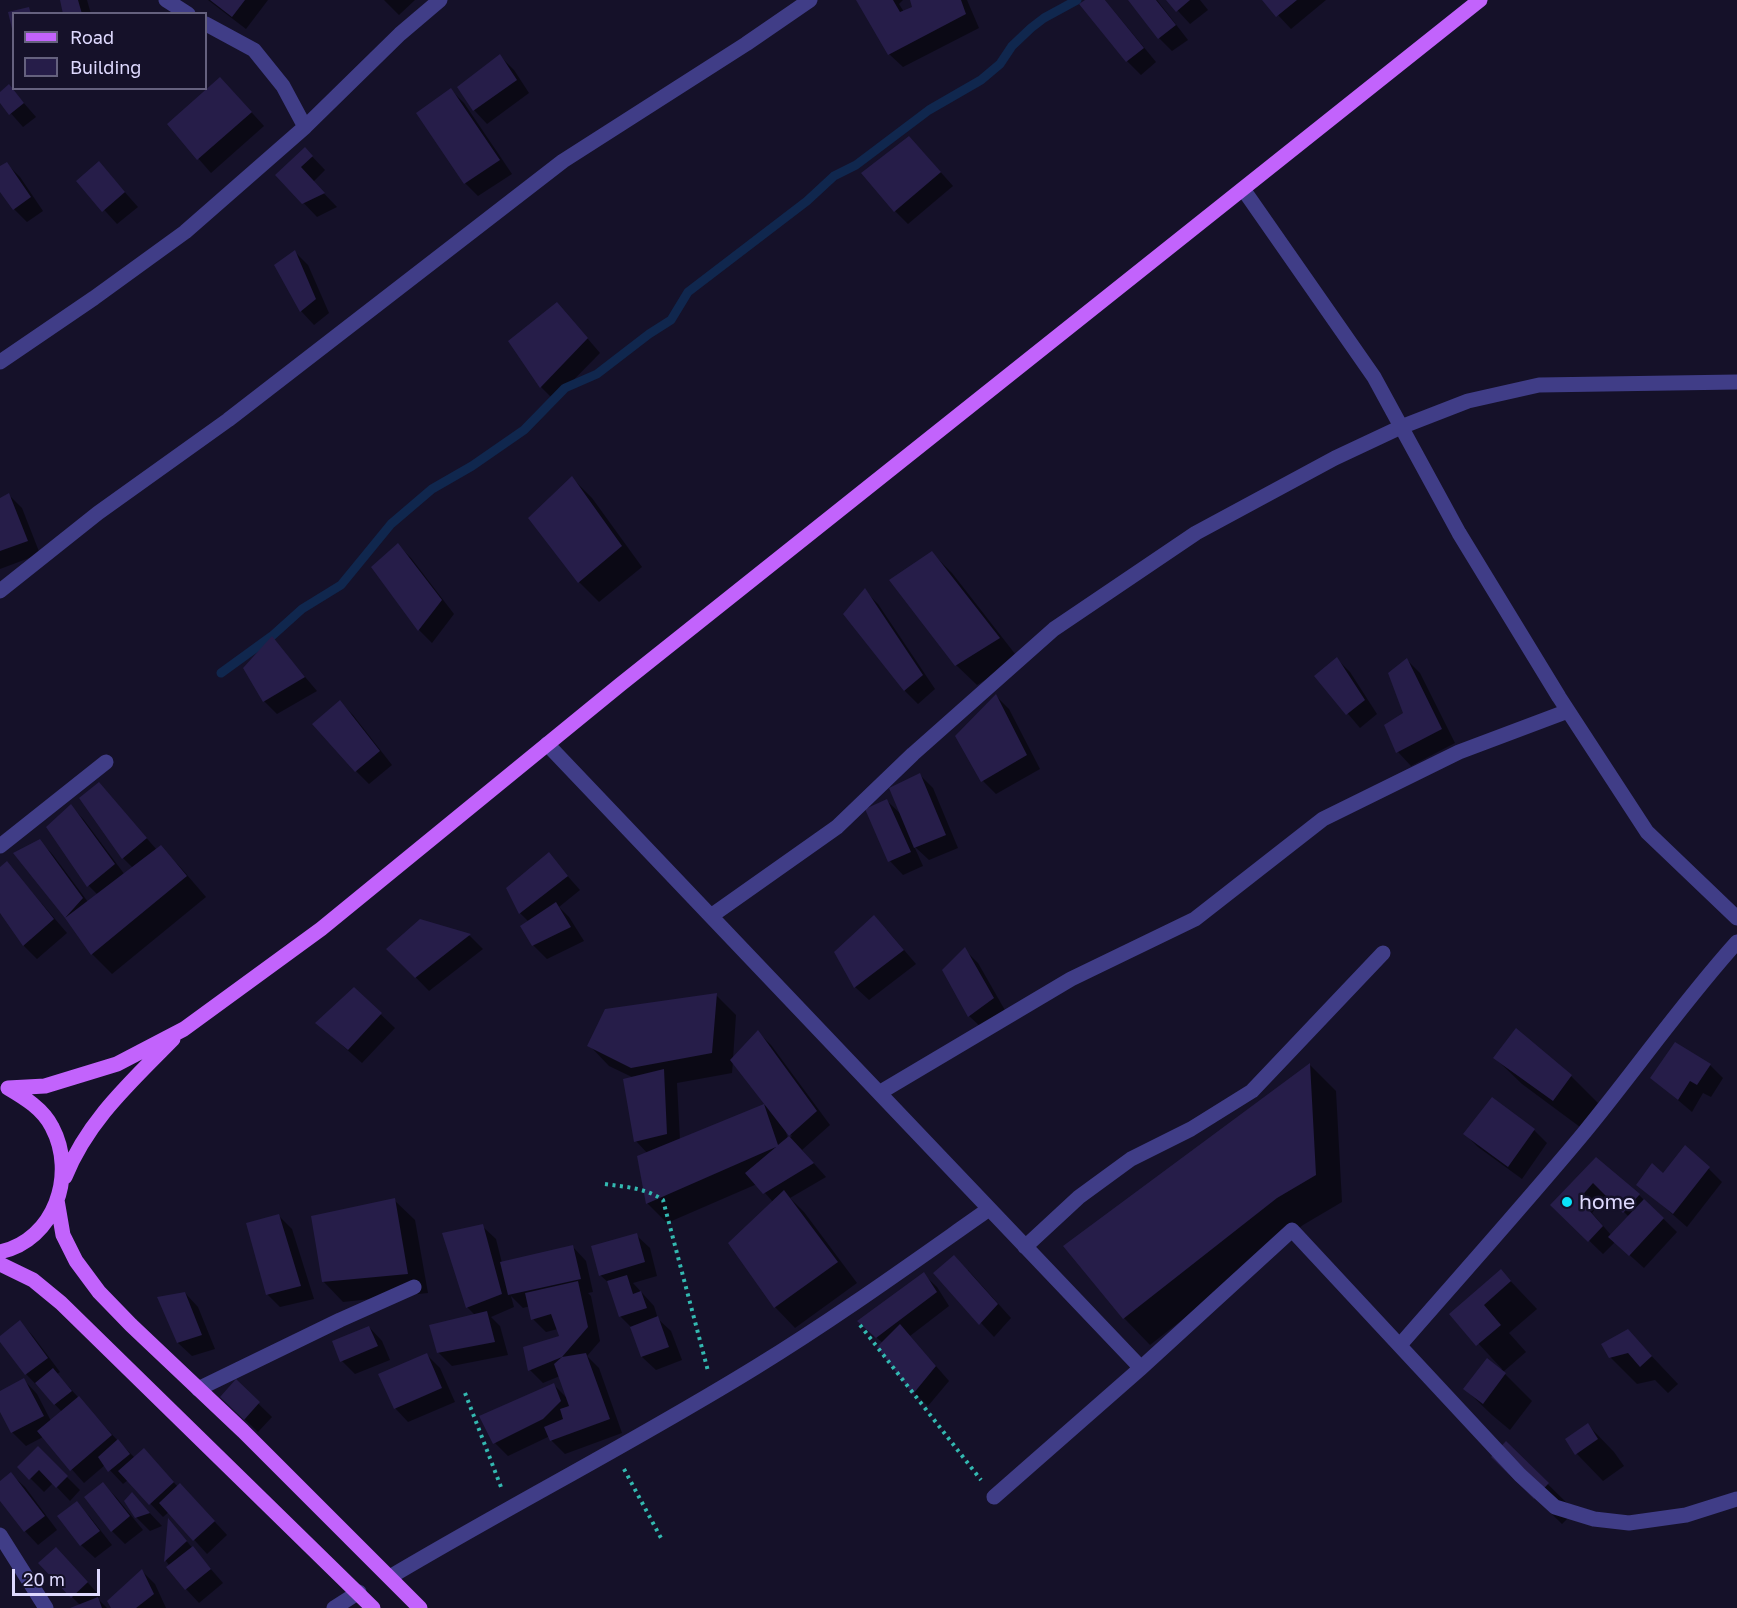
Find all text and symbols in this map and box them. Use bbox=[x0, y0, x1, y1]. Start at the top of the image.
legend bbox=[12, 12, 207, 90]
text: Road bbox=[70, 26, 114, 48]
text: Building bbox=[70, 56, 141, 78]
place label: home bbox=[1579, 1189, 1635, 1215]
marker: home bbox=[1560, 1195, 1574, 1209]
scale bar bbox=[15, 1557, 104, 1595]
text: 20 m bbox=[23, 1568, 65, 1590]

